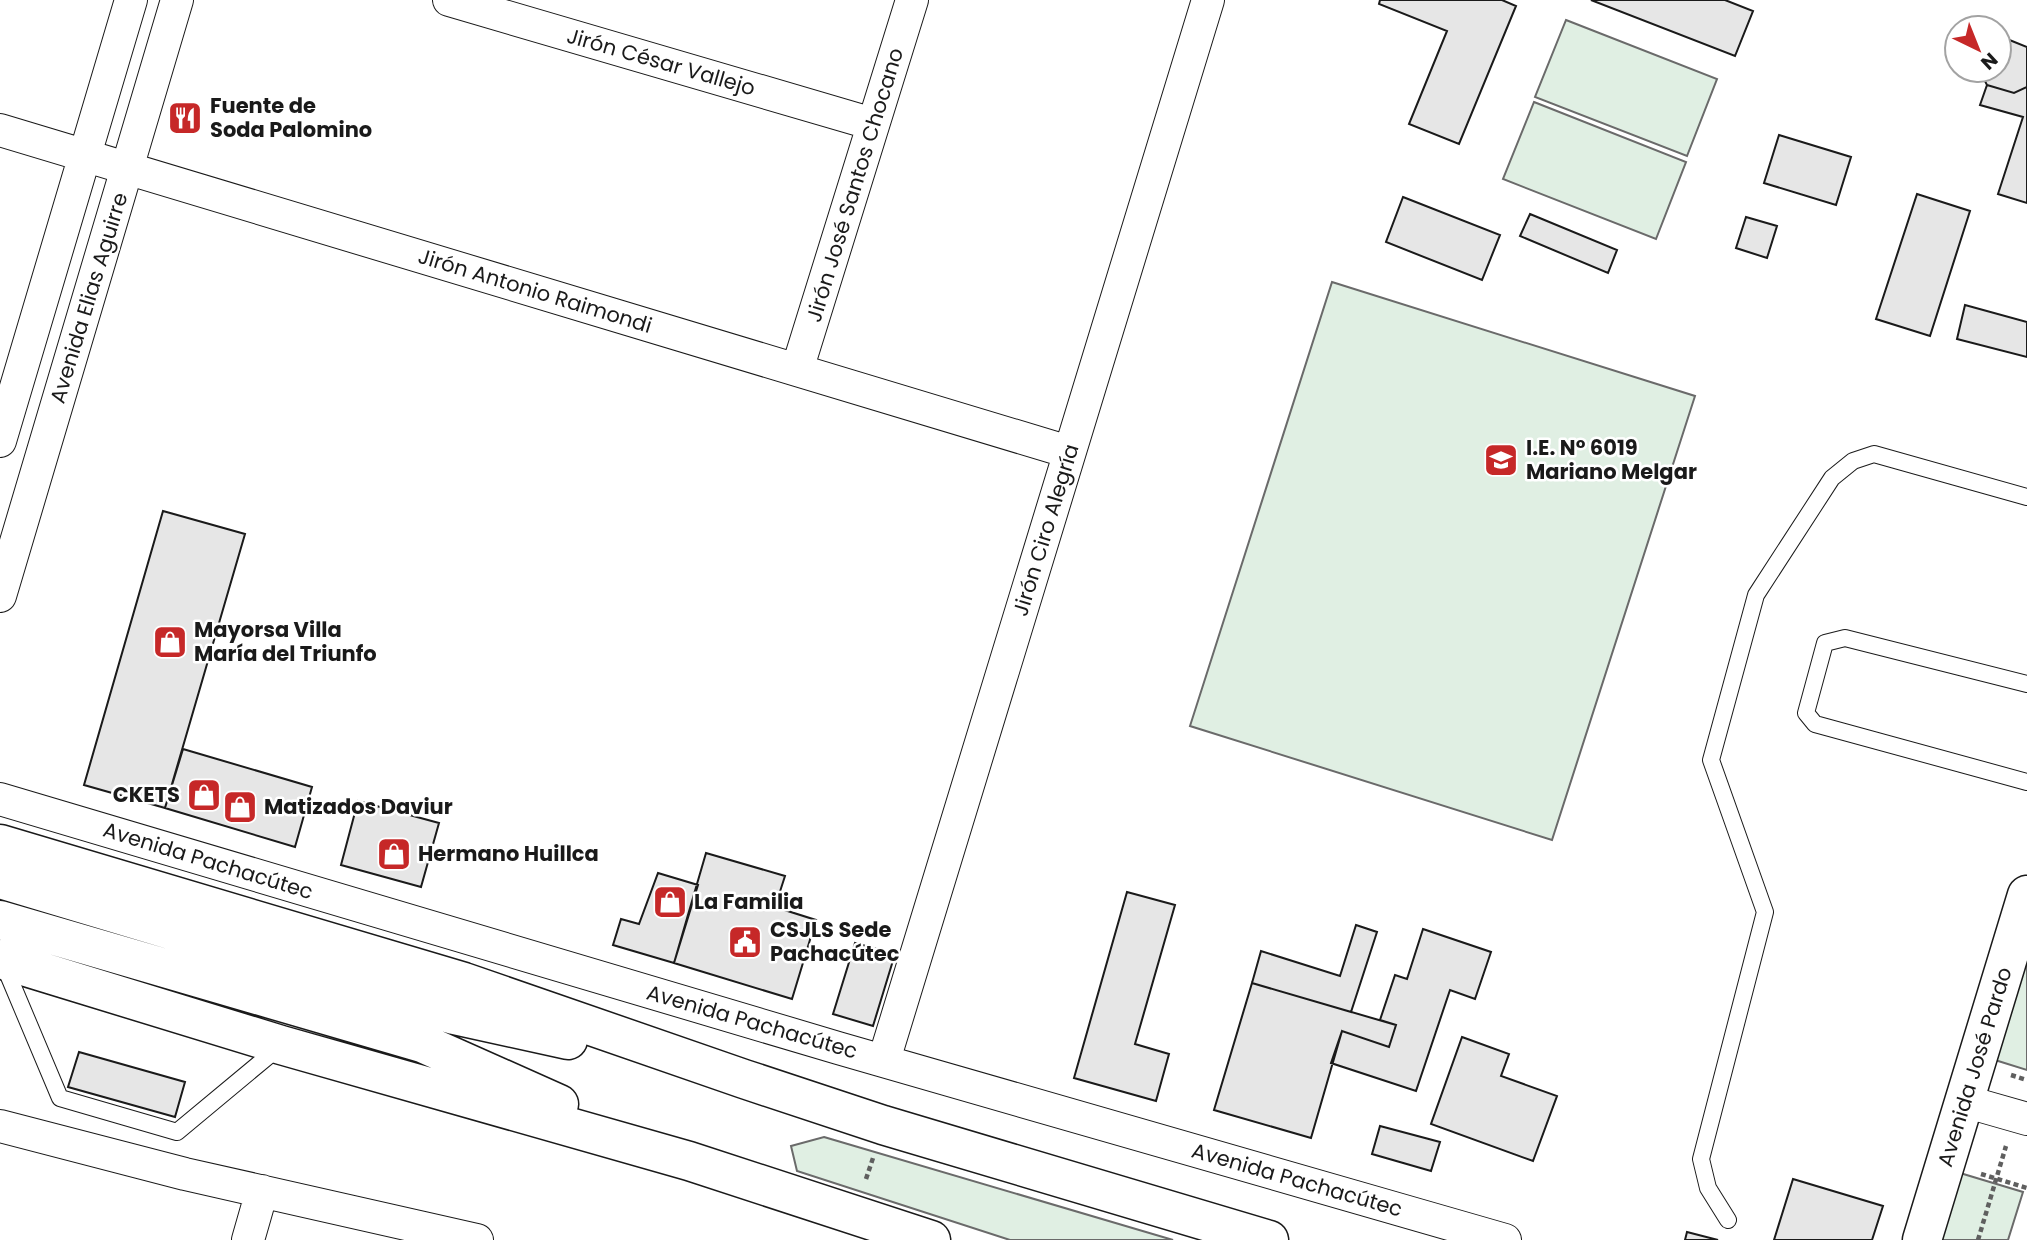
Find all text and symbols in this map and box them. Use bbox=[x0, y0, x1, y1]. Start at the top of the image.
north arrow bbox=[1943, 14, 2013, 84]
street label: Jirón César Vallejo bbox=[563, 21, 759, 102]
street label: Jirón José Santos Chocano bbox=[799, 44, 910, 326]
text: N bbox=[1975, 46, 2004, 76]
place label: Fuente de Soda Palomino bbox=[210, 91, 372, 144]
restaurant icon: Fuente de Soda Palomino bbox=[166, 99, 204, 137]
street label: Avenida Elias Aguirre bbox=[43, 189, 134, 407]
street label: Jirón Antonio Raimondi bbox=[415, 241, 656, 340]
place label: I.E. N° 6019 Mariano Melgar bbox=[1526, 433, 1697, 486]
street label: Jirón Ciro Alegría bbox=[1006, 440, 1085, 619]
school or university icon: I.E. N° 6019 Mariano Melgar bbox=[1482, 441, 1520, 479]
place label: Mayorsa Villa María del Triunfo bbox=[194, 615, 377, 668]
shop icon: Mayorsa Villa María del Triunfo bbox=[151, 623, 189, 661]
shop icon: CKETS bbox=[185, 776, 223, 814]
place label: CKETS bbox=[113, 780, 180, 809]
shop icon: Matizados Daviur bbox=[221, 788, 259, 826]
place label: Matizados Daviur bbox=[264, 792, 453, 821]
street label: Avenida Pachacútec bbox=[100, 815, 317, 906]
shop icon: Hermano Huillca bbox=[375, 835, 413, 873]
place label: Hermano Huillca bbox=[418, 839, 599, 868]
shop icon: La Familia bbox=[651, 883, 689, 921]
place label: La Familia bbox=[694, 887, 804, 916]
place label: CSJLS Sede Pachacútec bbox=[770, 915, 900, 968]
public building icon: CSJLS Sede Pachacútec bbox=[726, 923, 764, 961]
street label: Avenida José Pardo bbox=[1930, 963, 2019, 1170]
street label: Avenida Pachacútec bbox=[643, 978, 861, 1065]
street label: Avenida Pachacútec bbox=[1188, 1136, 1406, 1223]

